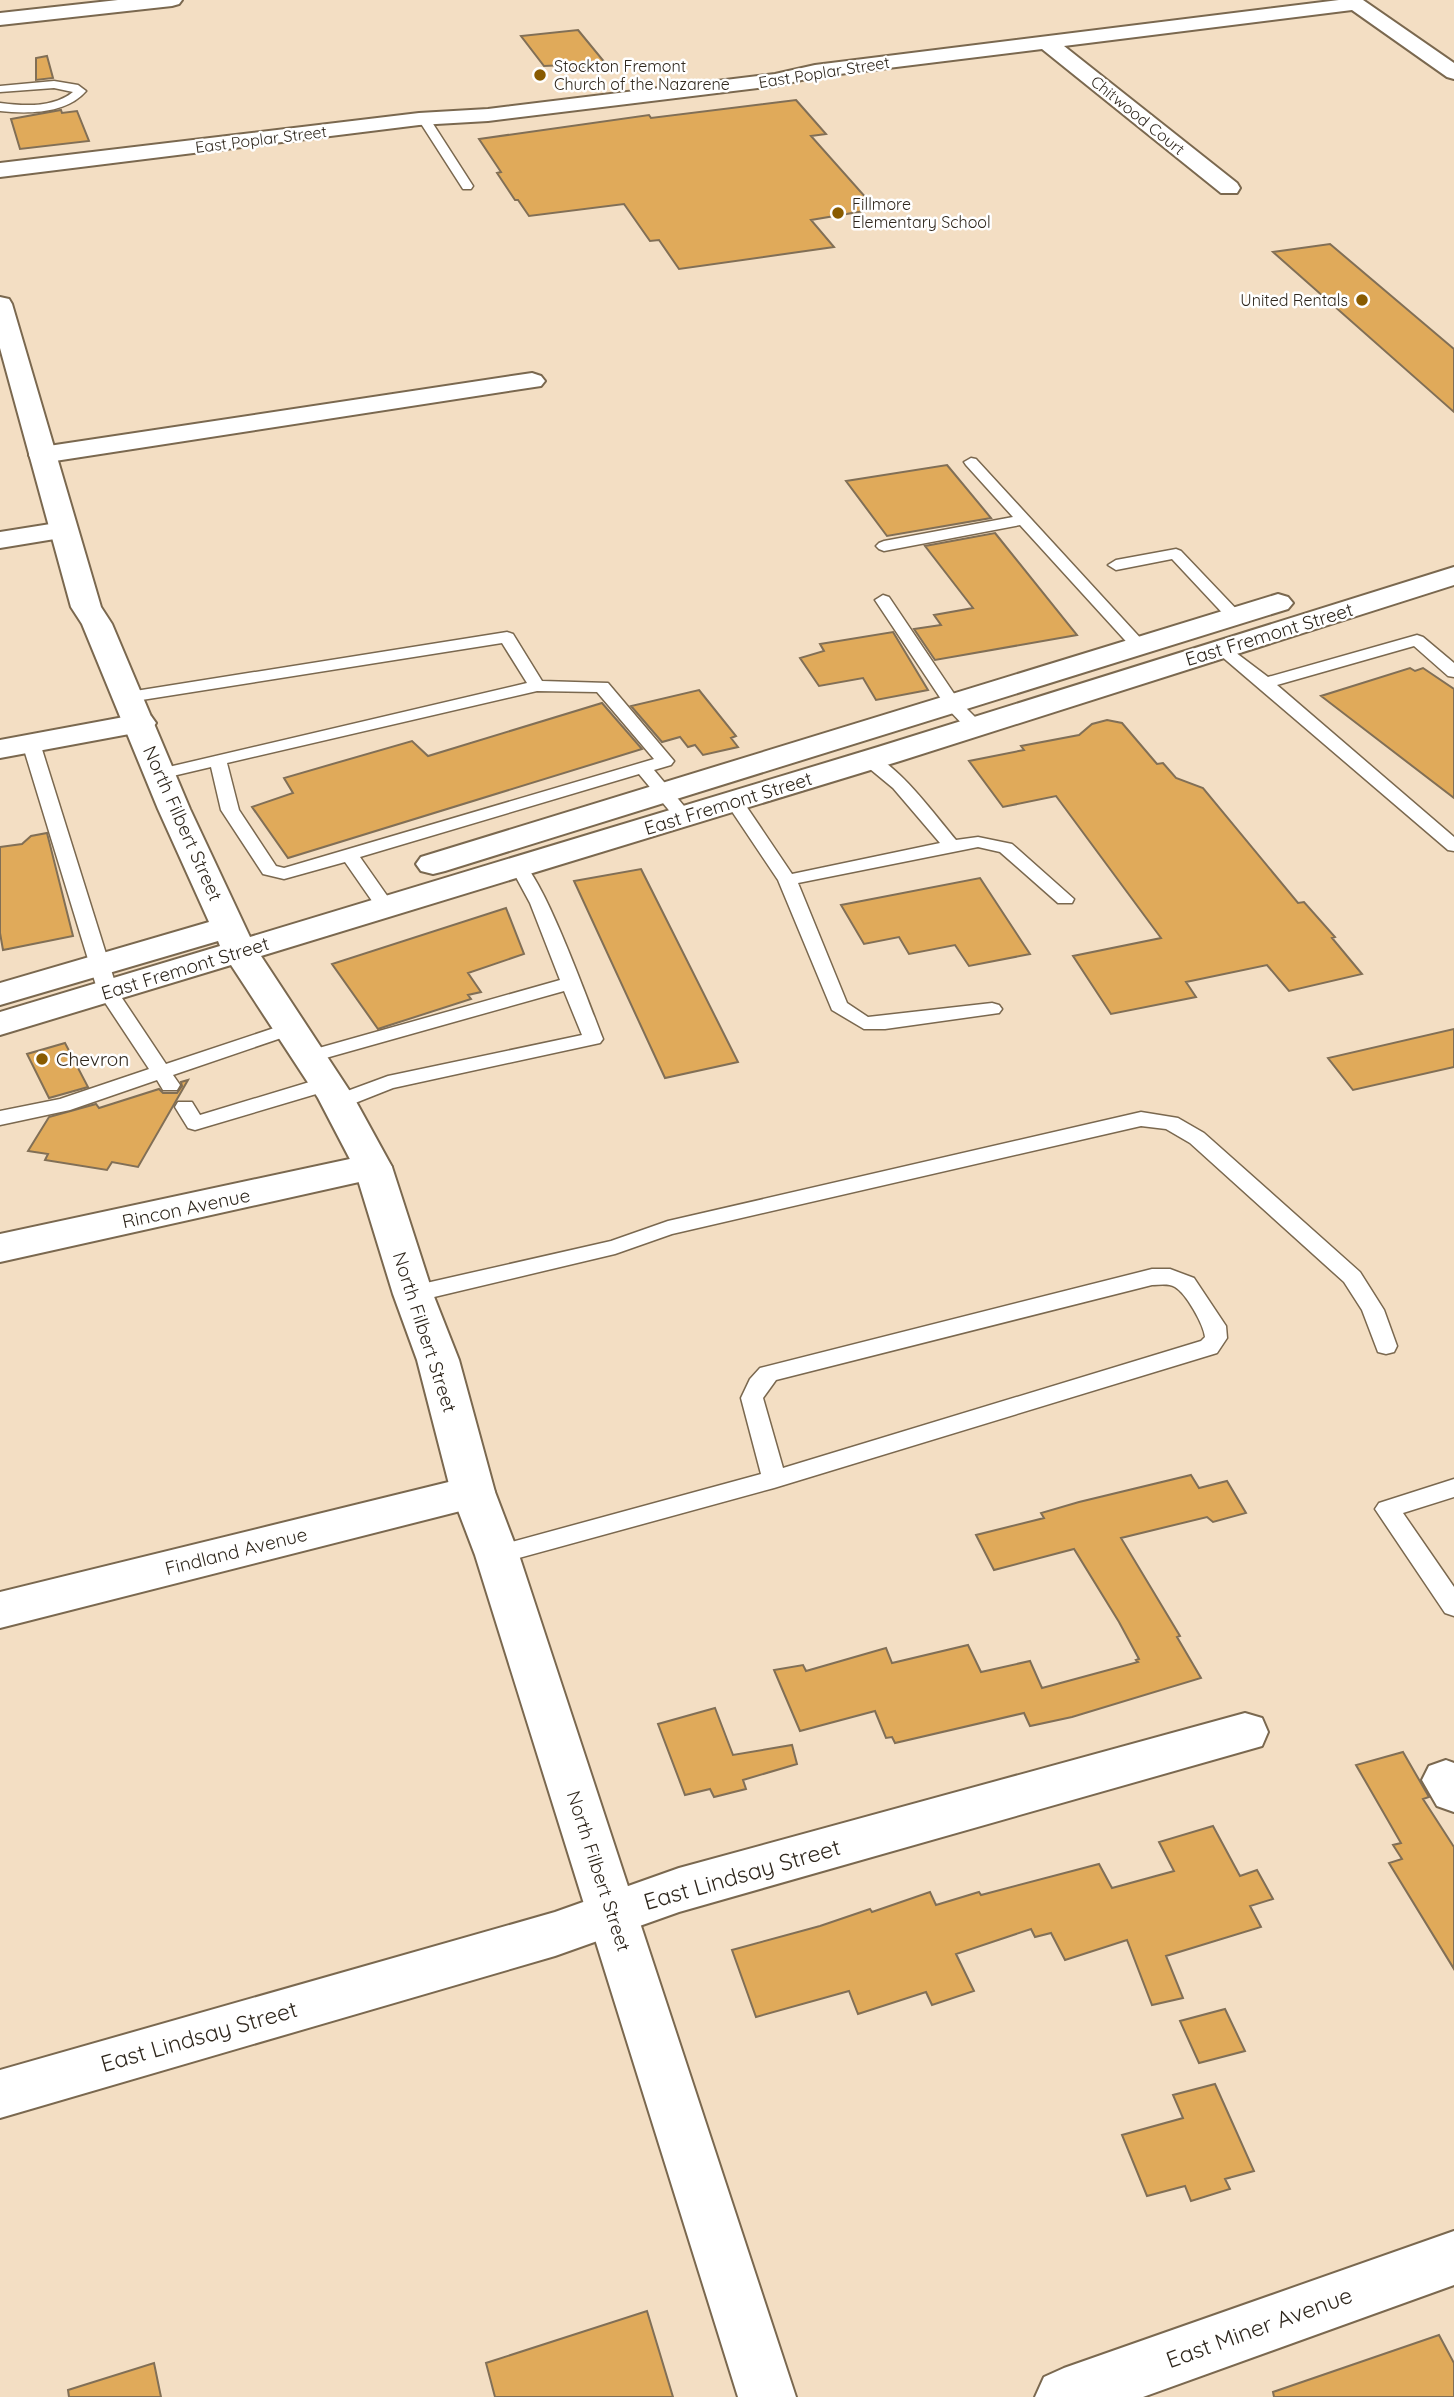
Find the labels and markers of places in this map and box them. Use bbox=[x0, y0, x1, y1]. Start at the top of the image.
place label: Stockton Fremont Church of the Nazarene bbox=[554, 56, 730, 94]
marker: Stockton Fremont Church of the Nazarene bbox=[532, 67, 548, 83]
place label: Fillmore Elementary School bbox=[852, 194, 991, 232]
marker: Fillmore Elementary School bbox=[830, 205, 846, 221]
place label: United Rentals bbox=[1240, 290, 1348, 310]
marker: United Rentals bbox=[1354, 292, 1370, 308]
place label: Chevron bbox=[56, 1047, 129, 1071]
marker: Chevron bbox=[34, 1051, 50, 1067]

